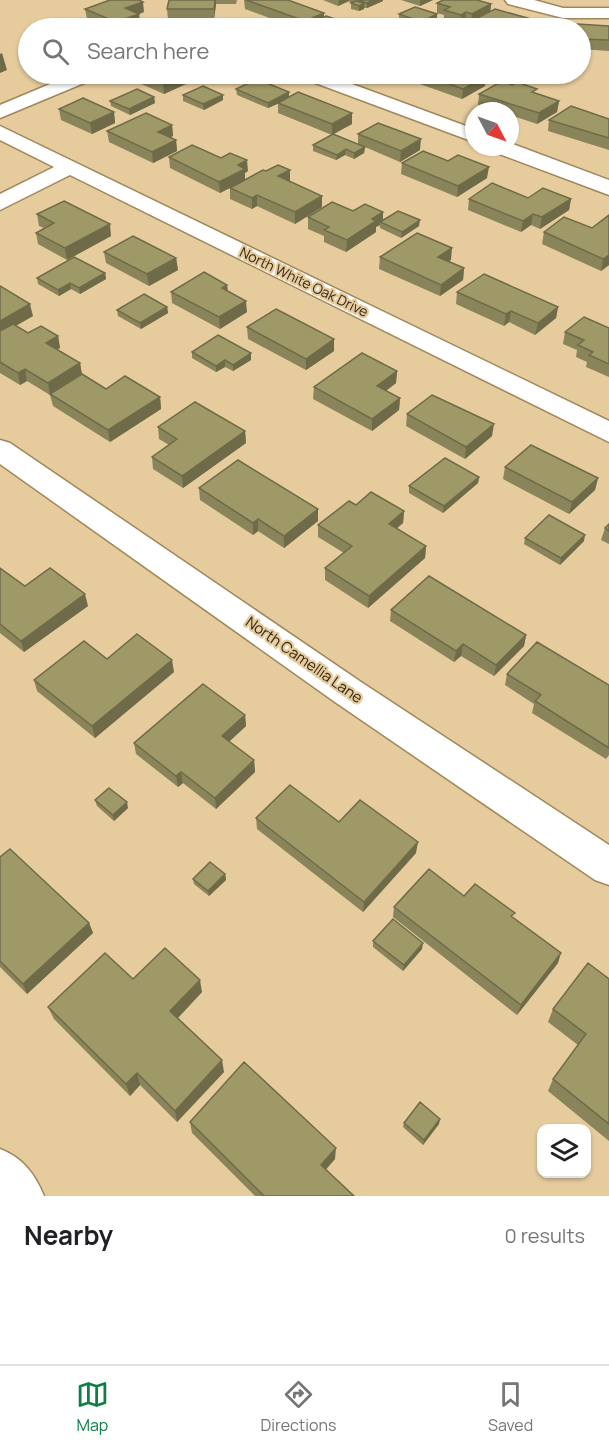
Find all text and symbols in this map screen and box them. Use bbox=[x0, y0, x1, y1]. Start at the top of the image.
search box bbox=[18, 18, 591, 84]
icon: search bbox=[39, 35, 72, 68]
text: Search here bbox=[87, 36, 209, 66]
north arrow bbox=[465, 102, 519, 156]
street label: North White Oak Drive bbox=[237, 242, 372, 321]
street label: North Camellia Lane bbox=[242, 611, 367, 708]
map controls bbox=[537, 1124, 591, 1178]
button: layers bbox=[537, 1124, 591, 1178]
text: Nearby bbox=[24, 1217, 113, 1253]
text: 0 results bbox=[505, 1222, 585, 1249]
tab: Map bbox=[76, 1378, 109, 1436]
tab: Directions bbox=[261, 1378, 336, 1436]
tab: Saved bbox=[488, 1378, 533, 1436]

